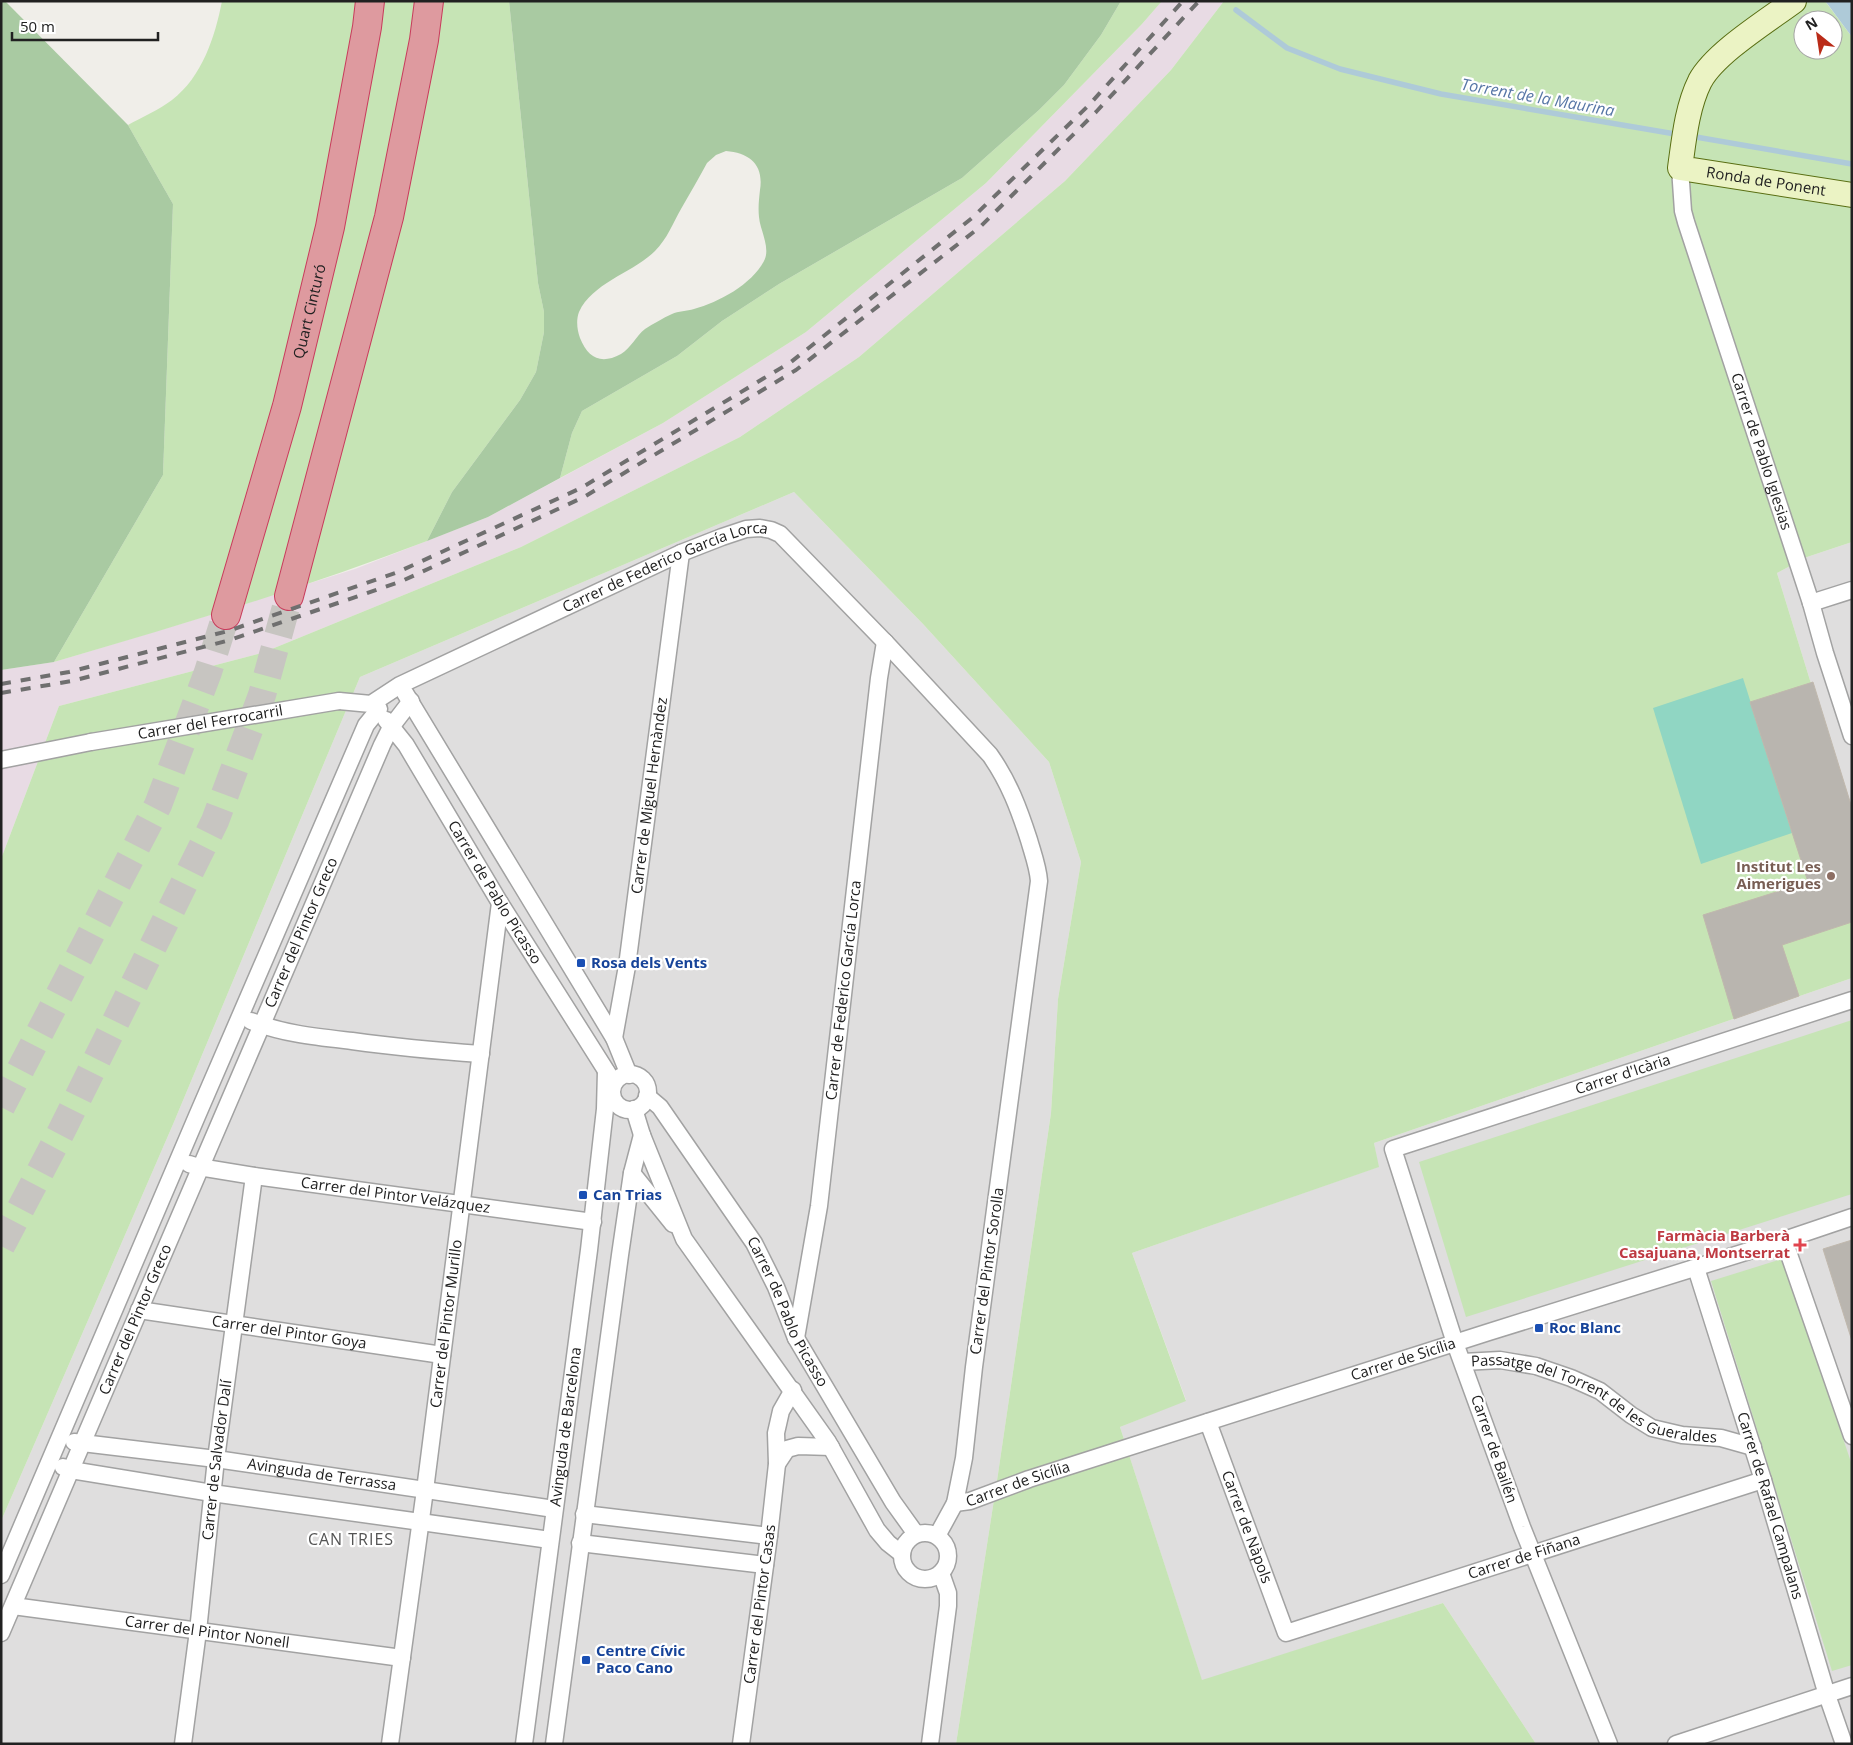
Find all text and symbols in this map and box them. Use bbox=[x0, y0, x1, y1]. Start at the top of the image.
scale bar bbox=[12, 10, 159, 42]
north arrow bbox=[1793, 10, 1843, 60]
text: N bbox=[1802, 12, 1821, 34]
text: 50 m bbox=[20, 16, 55, 36]
water label: Torrent de la Maurina bbox=[1460, 73, 1616, 121]
street label: Ronda de Ponent bbox=[1705, 161, 1827, 200]
street label: Quart Cinturó bbox=[288, 262, 330, 361]
street label: Carrer de Pablo Iglesias bbox=[1727, 370, 1797, 532]
street label: Carrer de Federico García Lorca bbox=[559, 517, 770, 616]
street label: Carrer de Miguel Hernàndez bbox=[626, 696, 671, 895]
street label: Carrer del Ferrocarril bbox=[136, 699, 284, 743]
street label: Carrer de Pablo Picasso bbox=[444, 816, 547, 968]
street label: Carrer del Pintor Greco bbox=[259, 854, 341, 1011]
place label: Institut Les Aimerigues bbox=[1736, 856, 1821, 893]
marker: Institut Les Aimerigues bbox=[1825, 870, 1837, 882]
street label: Carrer de Federico García Lorca bbox=[820, 879, 865, 1101]
place label: Rosa dels Vents bbox=[591, 952, 707, 972]
marker: Rosa dels Vents bbox=[575, 957, 587, 969]
street label: Carrer d'Icària bbox=[1572, 1049, 1673, 1098]
street label: Carrer del Pintor Velázquez bbox=[300, 1171, 492, 1217]
place label: Can Trias bbox=[593, 1184, 662, 1204]
street label: Carrer del Pintor Sorolla bbox=[964, 1186, 1008, 1356]
marker: Can Trias bbox=[577, 1189, 589, 1201]
place label: Farmàcia Barberà Casajuana, Montserrat bbox=[1619, 1225, 1790, 1262]
street label: Carrer de Pablo Picasso bbox=[743, 1232, 834, 1390]
street label: Carrer del Pintor Murillo bbox=[425, 1238, 466, 1409]
marker: Farmàcia Barberà Casajuana, Montserrat bbox=[1794, 1239, 1806, 1251]
street label: Carrer del Pintor Greco bbox=[93, 1241, 175, 1398]
street label: Carrer del Pintor Goya bbox=[211, 1310, 368, 1353]
place label: Roc Blanc bbox=[1549, 1317, 1621, 1337]
marker: Roc Blanc bbox=[1533, 1322, 1545, 1334]
street label: Carrer de Sicília bbox=[1348, 1332, 1458, 1385]
street label: Avinguda de Barcelona bbox=[544, 1346, 585, 1507]
street label: Passatge del Torrent de les Gueraldes bbox=[1470, 1349, 1718, 1447]
street label: Carrer de Salvador Dalí bbox=[197, 1377, 236, 1541]
street label: Carrer de Bailén bbox=[1467, 1392, 1523, 1505]
street label: Carrer de Rafael Campalans bbox=[1733, 1409, 1809, 1602]
street label: Avinguda de Terrassa bbox=[246, 1453, 398, 1495]
street label: Carrer de Sicília bbox=[963, 1456, 1072, 1511]
street label: Carrer de Nàpols bbox=[1218, 1467, 1278, 1586]
street label: Carrer del Pintor Casas bbox=[738, 1523, 779, 1685]
district label: CAN TRIES bbox=[308, 1528, 394, 1550]
street label: Carrer de Fiñana bbox=[1465, 1528, 1582, 1583]
street label: Carrer del Pintor Nonell bbox=[124, 1610, 291, 1652]
place label: Centre Cívic Paco Cano bbox=[596, 1640, 686, 1677]
marker: Centre Cívic Paco Cano bbox=[580, 1654, 592, 1666]

